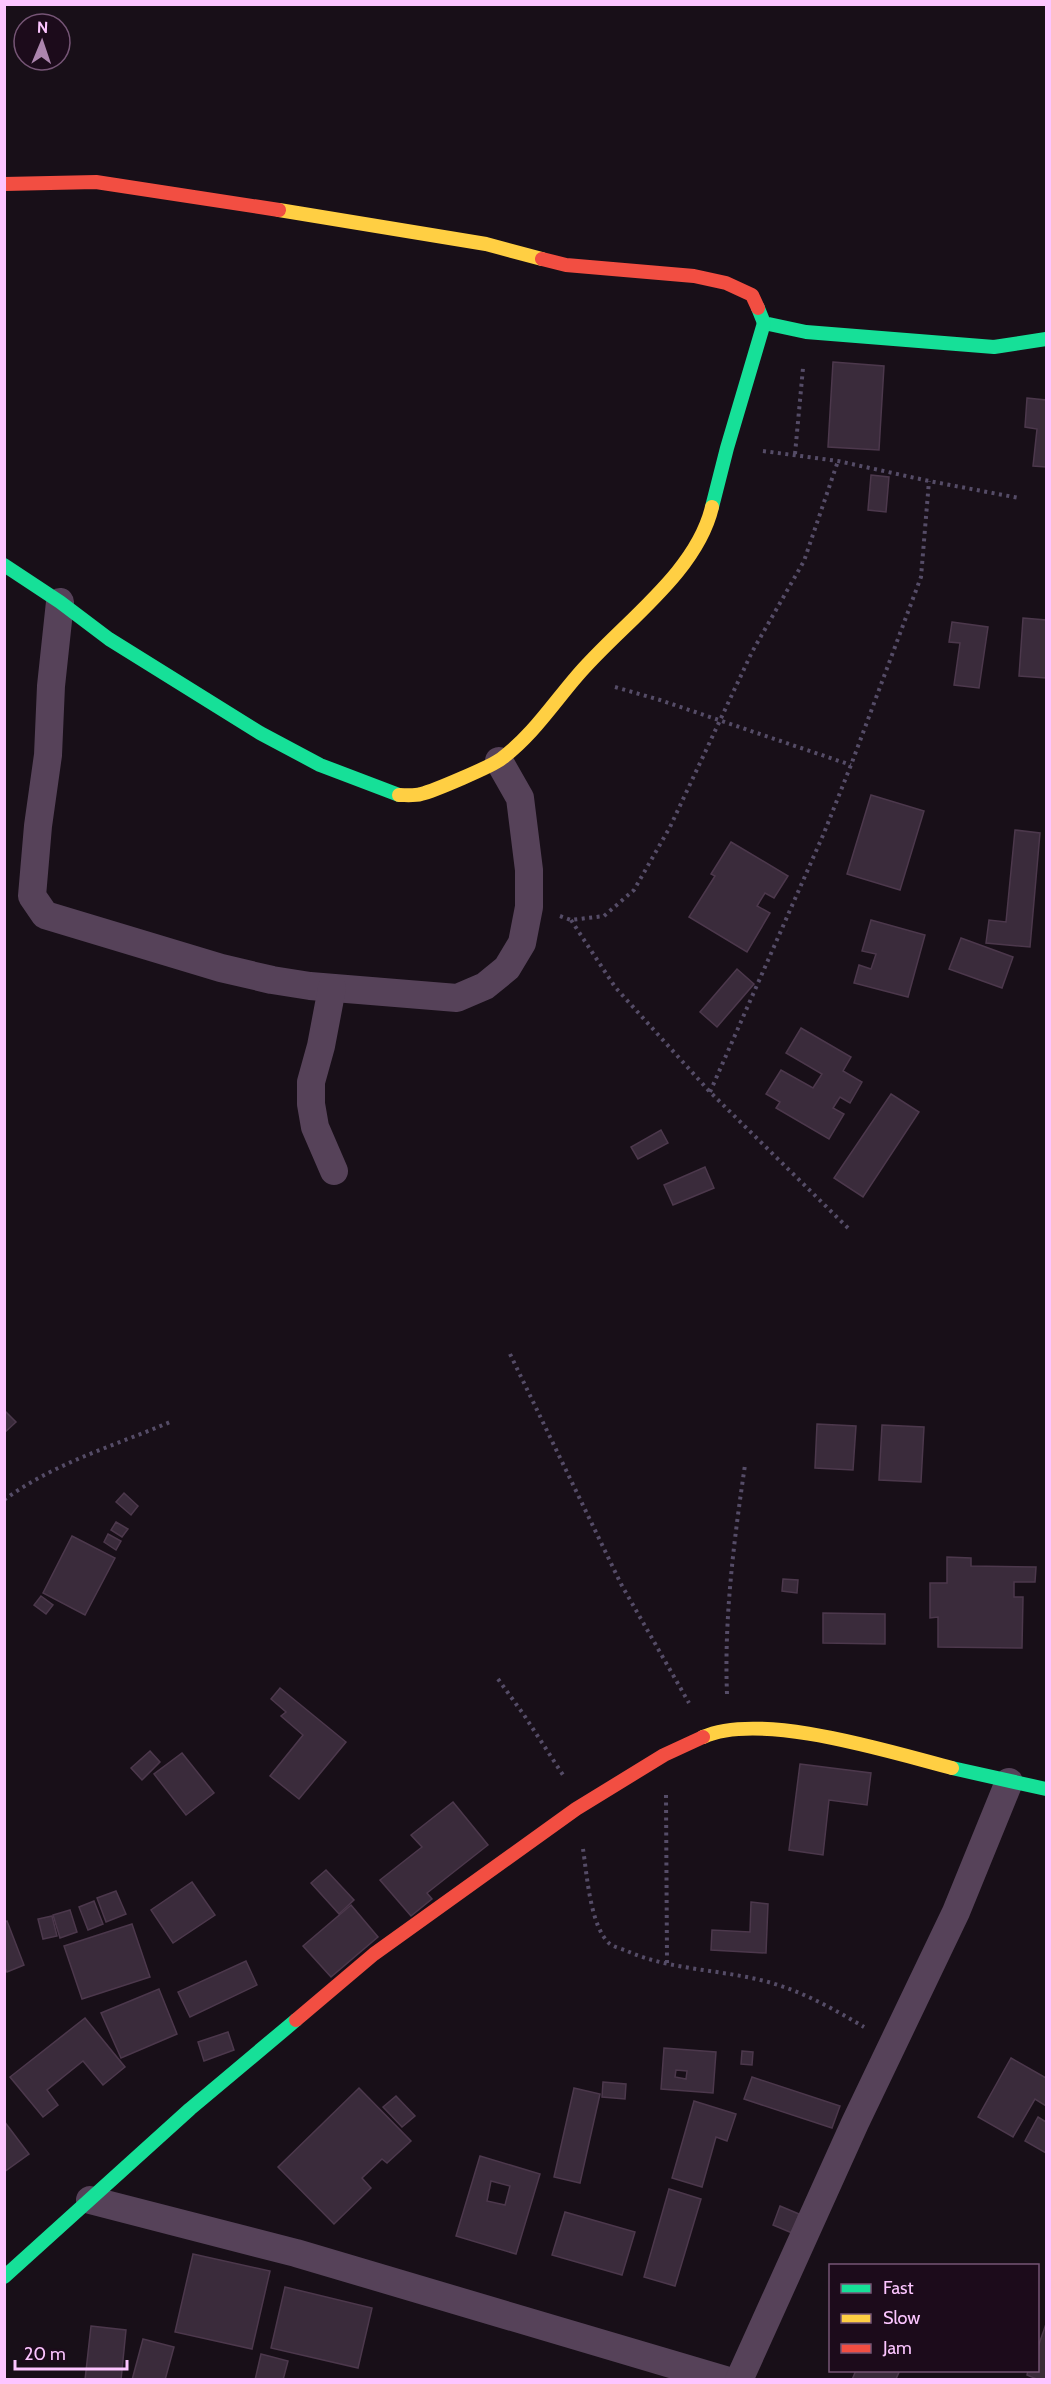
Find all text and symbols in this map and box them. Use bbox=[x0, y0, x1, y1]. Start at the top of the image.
north arrow bbox=[12, 12, 72, 72]
text: N bbox=[37, 18, 48, 37]
legend bbox=[829, 2264, 1039, 2372]
text: Fast bbox=[883, 2277, 914, 2299]
text: Slow bbox=[883, 2307, 920, 2329]
scale bar bbox=[15, 2333, 128, 2371]
text: Jam bbox=[882, 2337, 912, 2359]
text: 20 m bbox=[24, 2343, 66, 2365]

